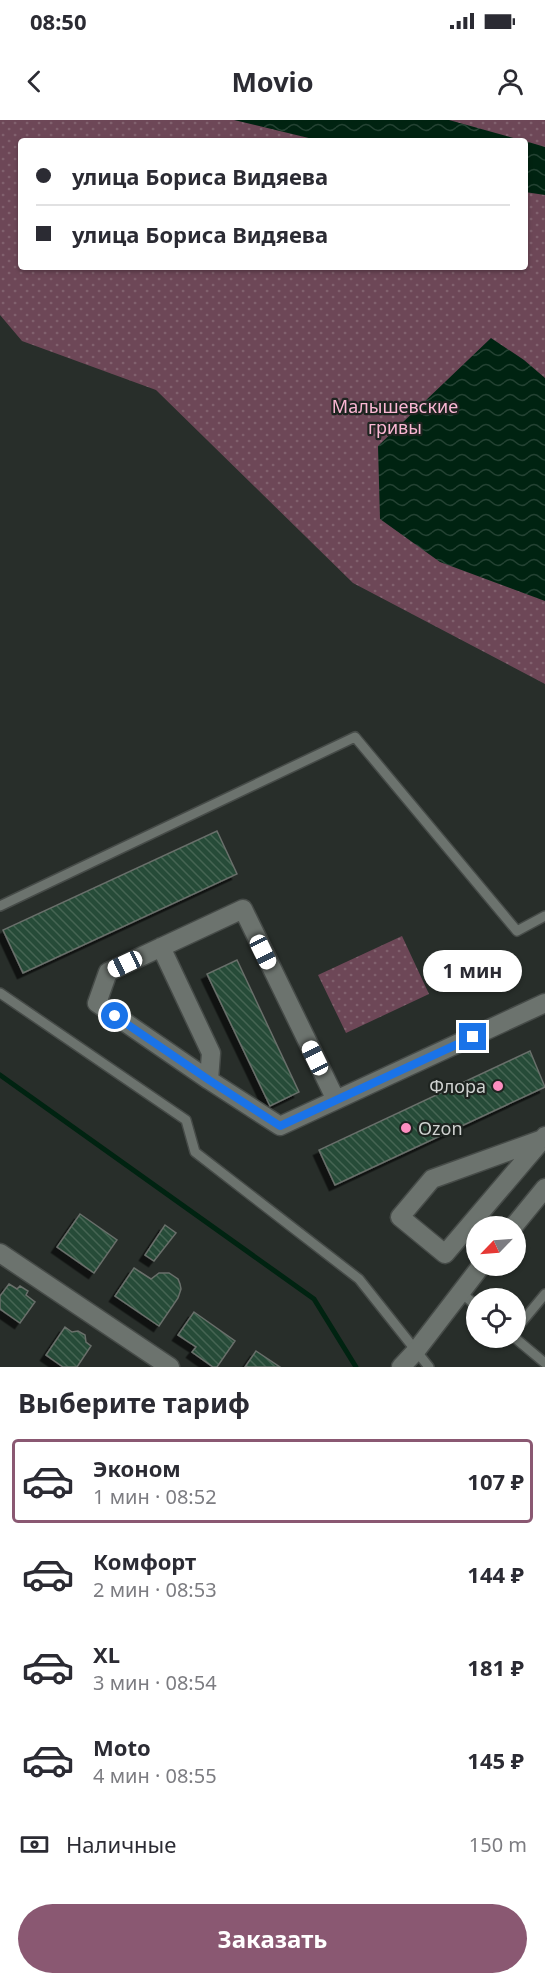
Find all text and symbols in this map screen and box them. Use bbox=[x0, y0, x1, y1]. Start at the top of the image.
text: 08:50 bbox=[30, 6, 87, 36]
text: Movio bbox=[231, 63, 314, 100]
icon: back bbox=[18, 65, 51, 98]
icon: person bbox=[494, 65, 527, 98]
text: улица Бориса Видяева bbox=[72, 161, 328, 191]
text: улица Бориса Видяева bbox=[72, 219, 328, 249]
park label: Малышевские гривы bbox=[332, 394, 458, 439]
car bbox=[247, 932, 279, 972]
car bbox=[105, 948, 145, 980]
callout: 1 мин bbox=[424, 950, 522, 992]
text: 1 мин bbox=[443, 957, 502, 984]
route start bbox=[101, 1002, 128, 1029]
route end bbox=[459, 1023, 486, 1050]
car bbox=[299, 1038, 331, 1078]
place label: Флора bbox=[429, 1074, 486, 1098]
marker: Флора bbox=[491, 1079, 505, 1093]
place label: Ozon bbox=[418, 1116, 463, 1140]
marker: Ozon bbox=[399, 1121, 413, 1135]
north arrow bbox=[466, 1216, 526, 1276]
map controls bbox=[466, 1216, 526, 1348]
button: locate bbox=[466, 1288, 526, 1348]
text: Выберите тариф bbox=[18, 1384, 250, 1421]
text: Эконом bbox=[93, 1453, 181, 1483]
icon: car bbox=[21, 1454, 75, 1508]
text: 107 ₽ bbox=[467, 1466, 524, 1496]
text: 1 мин · 08:52 bbox=[93, 1483, 217, 1510]
text: Комфорт bbox=[93, 1546, 196, 1576]
icon: car bbox=[21, 1547, 75, 1601]
text: 144 ₽ bbox=[467, 1559, 524, 1589]
text: 2 мин · 08:53 bbox=[93, 1576, 217, 1603]
text: XL bbox=[93, 1639, 120, 1669]
icon: car bbox=[21, 1640, 75, 1694]
text: 181 ₽ bbox=[467, 1652, 524, 1682]
text: 3 мин · 08:54 bbox=[93, 1669, 217, 1696]
text: Moto bbox=[93, 1732, 151, 1762]
icon: car bbox=[21, 1733, 75, 1787]
text: 145 ₽ bbox=[467, 1745, 524, 1775]
text: 4 мин · 08:55 bbox=[93, 1762, 217, 1789]
icon: cash bbox=[18, 1828, 51, 1861]
text: Наличные bbox=[66, 1829, 176, 1859]
text: 150 m bbox=[469, 1831, 527, 1858]
button: Заказать bbox=[18, 1904, 527, 1973]

